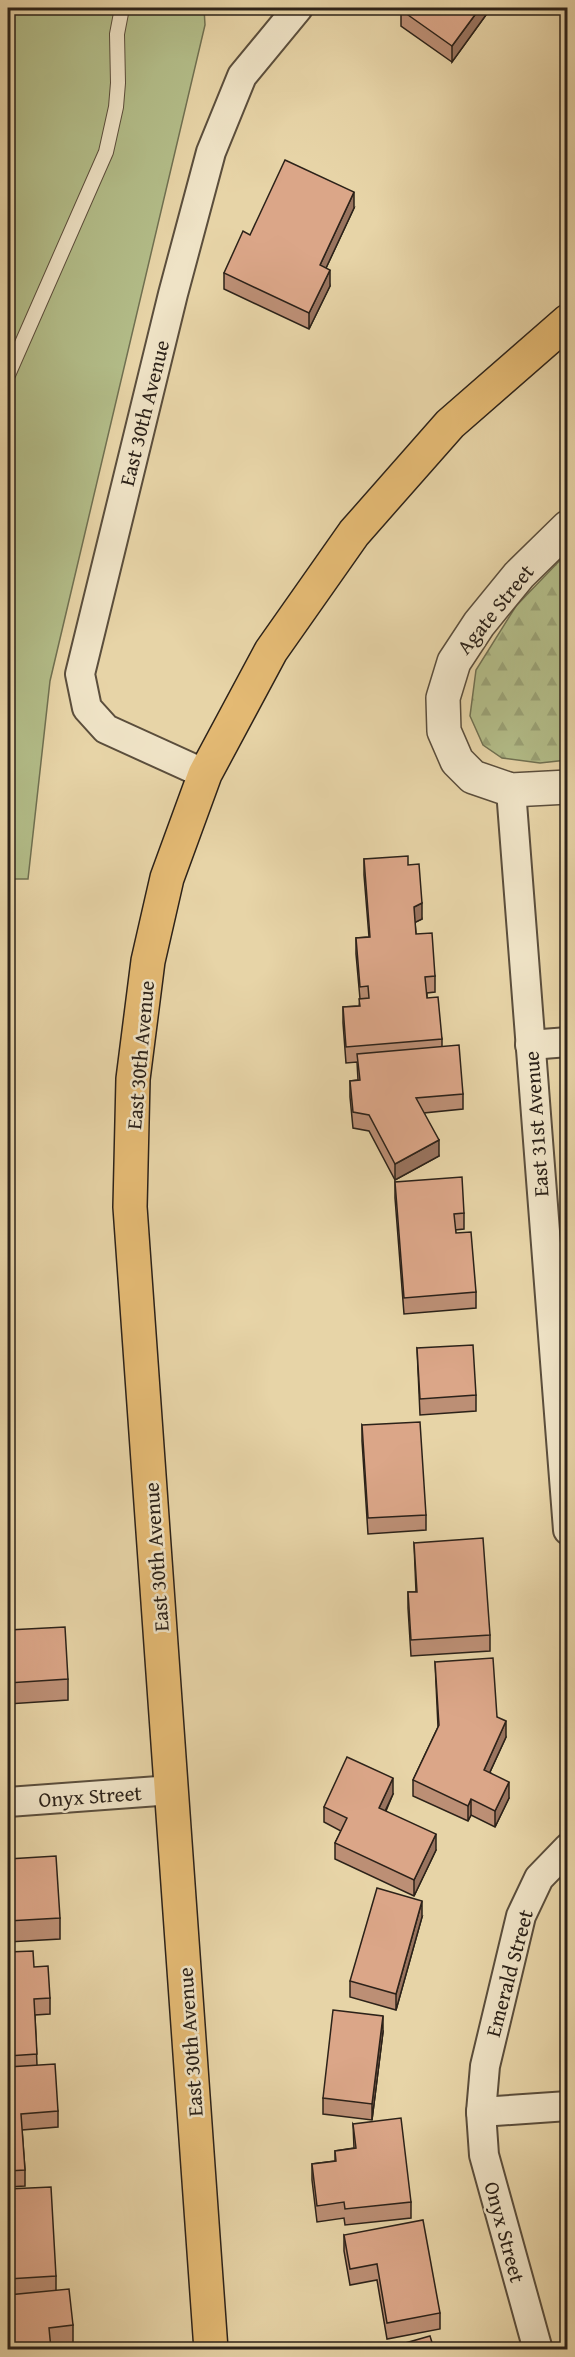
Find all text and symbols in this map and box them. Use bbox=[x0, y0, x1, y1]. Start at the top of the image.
street label: East 30th Avenue bbox=[111, 337, 177, 489]
street label: Agate Street bbox=[449, 557, 541, 661]
street label: East 30th Avenue bbox=[118, 979, 162, 1131]
street label: East 31st Avenue bbox=[515, 1050, 557, 1198]
street label: East 30th Avenue bbox=[135, 1481, 177, 1633]
street label: Onyx Street bbox=[37, 1777, 143, 1815]
street label: Emerald Street bbox=[477, 1905, 541, 2040]
street label: East 30th Avenue bbox=[169, 1966, 211, 2118]
street label: Onyx Street bbox=[477, 2178, 534, 2287]

